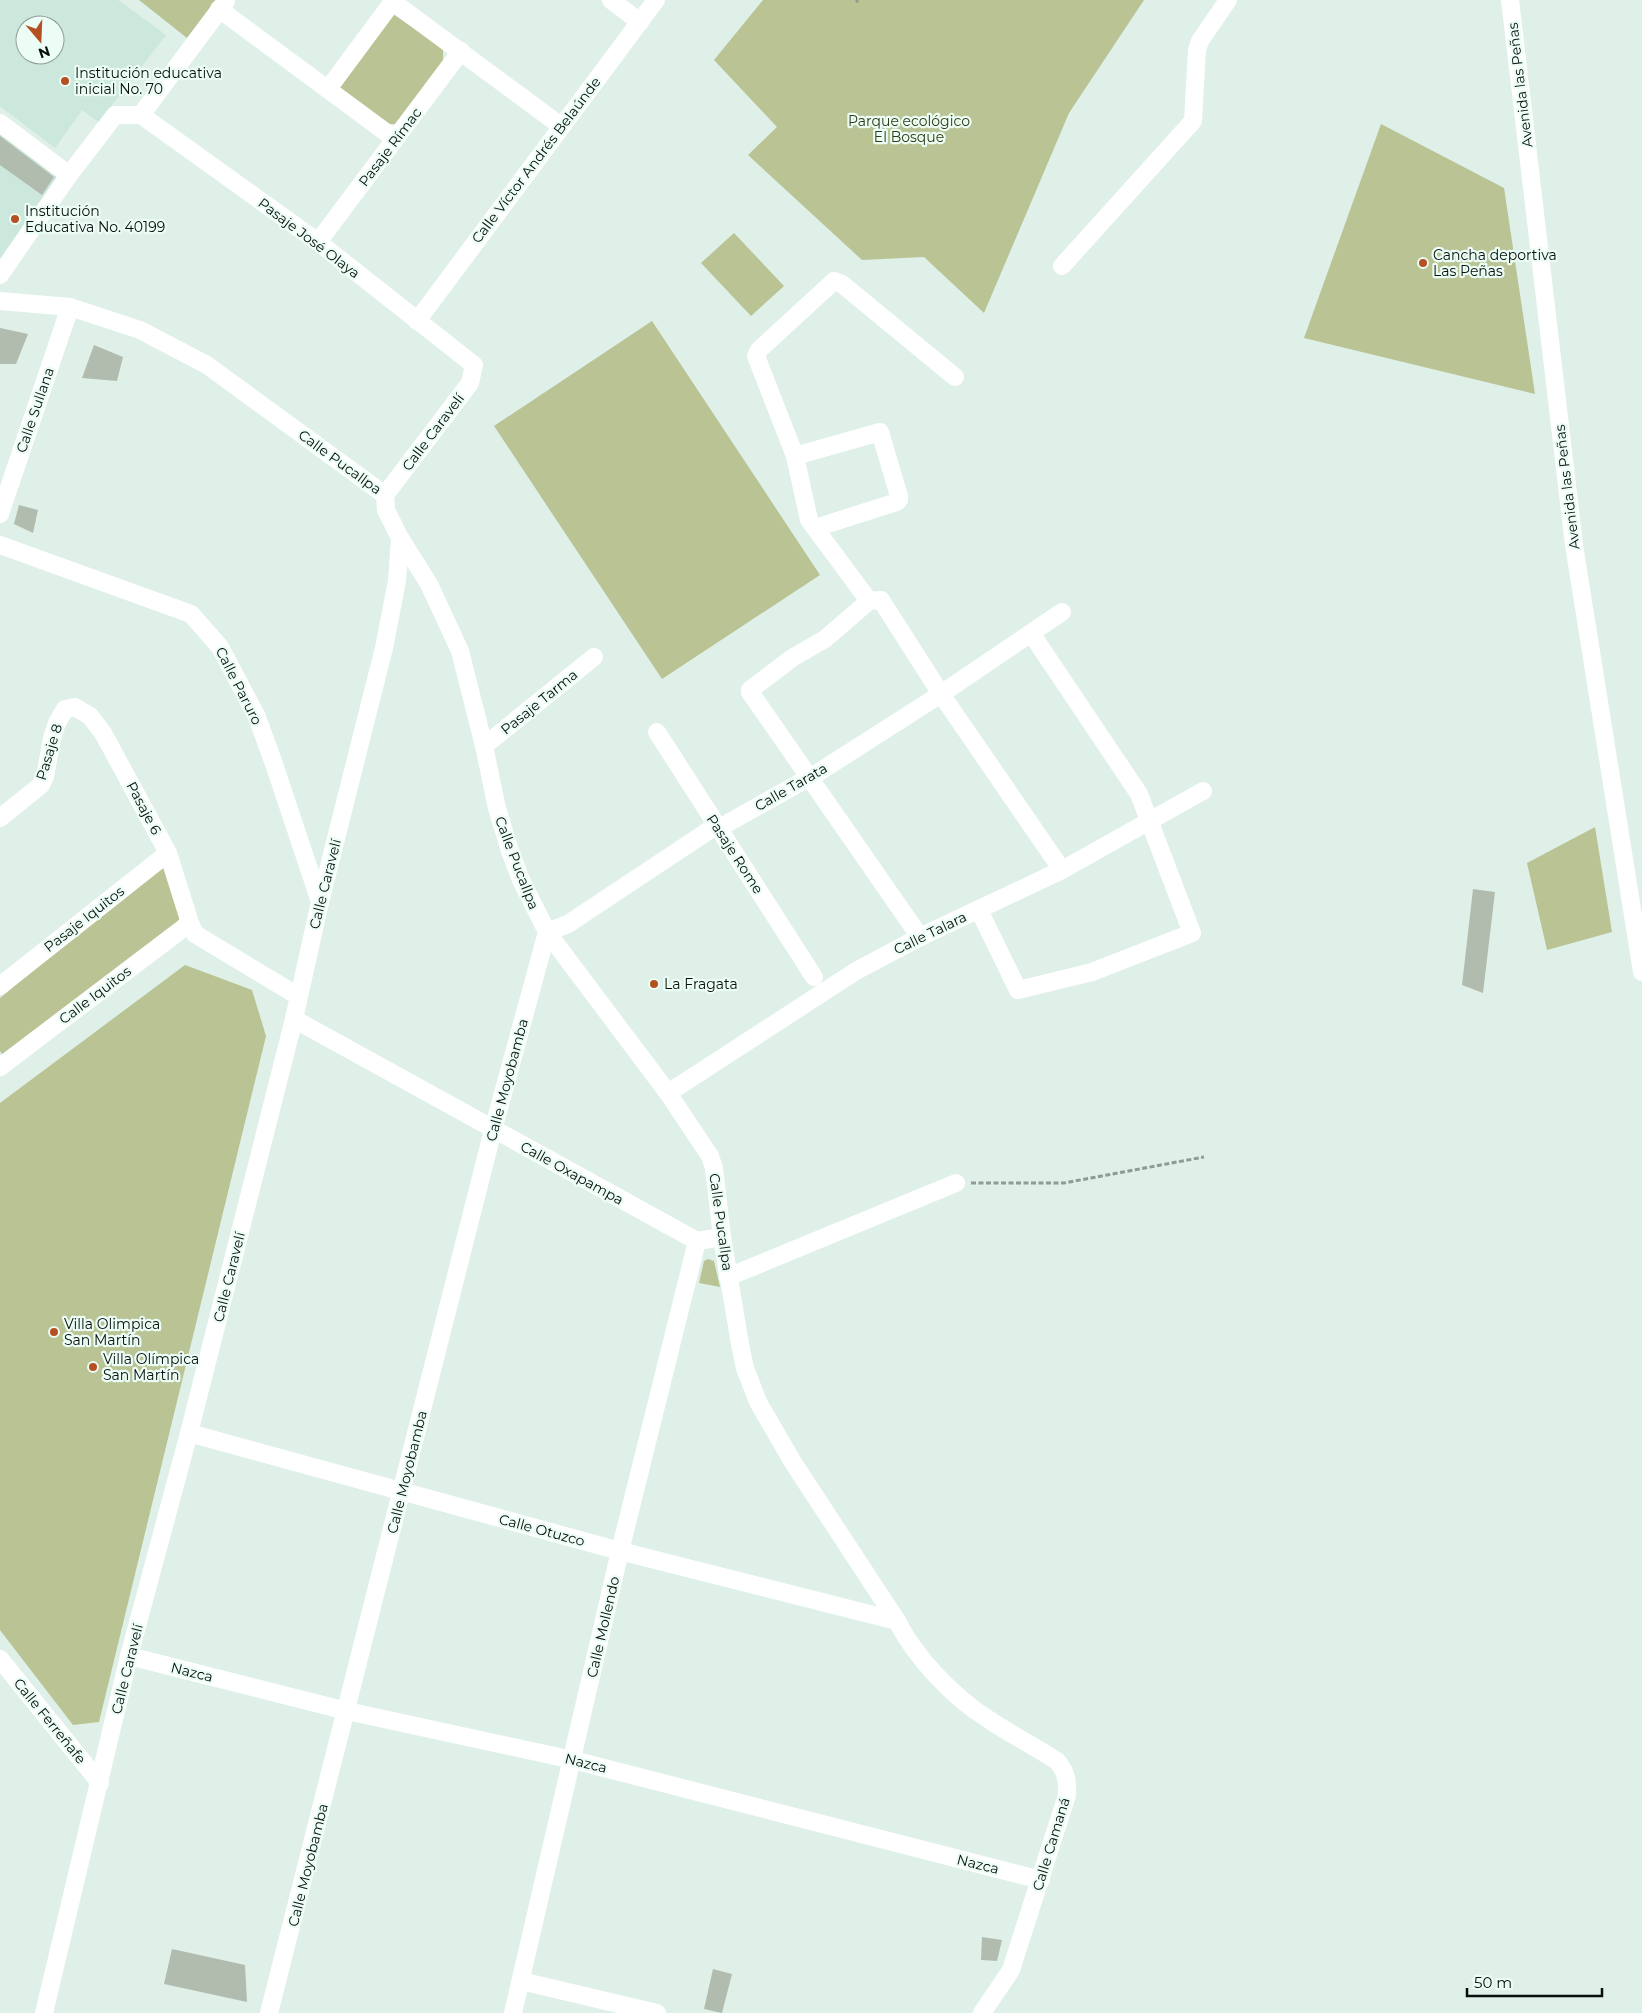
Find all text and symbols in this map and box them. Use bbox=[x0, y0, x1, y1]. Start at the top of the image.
north arrow bbox=[15, 15, 65, 65]
street label: Avenida las Peñas bbox=[1503, 21, 1537, 148]
text: N bbox=[36, 42, 53, 63]
place label: Institución educativa inicial No. 70 bbox=[75, 64, 222, 98]
street label: Calle Víctor Andrés Belaúnde bbox=[468, 73, 604, 247]
marker: Institución educativa inicial No. 70 bbox=[59, 75, 71, 87]
street label: Pasaje Rímac bbox=[355, 104, 426, 190]
park label: Parque ecológico El Bosque bbox=[848, 112, 970, 146]
street label: Pasaje José Olaya bbox=[254, 194, 364, 282]
place label: Institución Educativa No. 40199 bbox=[25, 202, 165, 236]
marker: Institución Educativa No. 40199 bbox=[9, 213, 21, 225]
place label: Cancha deportiva Las Peñas bbox=[1433, 246, 1557, 280]
marker: Cancha deportiva Las Peñas bbox=[1417, 257, 1429, 269]
street label: Calle Sullana bbox=[12, 365, 58, 455]
street label: Calle Caravelí bbox=[398, 389, 469, 474]
street label: Avenida las Peñas bbox=[1550, 423, 1584, 550]
street label: Calle Pucallpa bbox=[295, 426, 385, 498]
street label: Calle Paruro bbox=[212, 644, 266, 728]
street label: Pasaje Tarma bbox=[497, 666, 581, 738]
street label: Pasaje 8 bbox=[32, 722, 66, 782]
street label: Calle Tarata bbox=[752, 759, 830, 815]
street label: Pasaje 6 bbox=[123, 778, 166, 838]
street label: Pasaje Rome bbox=[703, 811, 767, 897]
street label: Calle Pucallpa bbox=[491, 814, 543, 912]
street label: Calle Caravelí bbox=[305, 836, 345, 931]
street label: Pasaje Iquitos bbox=[40, 882, 128, 956]
street label: Calle Talara bbox=[891, 908, 969, 958]
street label: Calle Iquitos bbox=[55, 962, 135, 1028]
place label: La Fragata bbox=[664, 975, 738, 993]
marker: La Fragata bbox=[648, 978, 660, 990]
street label: Calle Moyobamba bbox=[482, 1017, 532, 1143]
street label: Calle Oxapampa bbox=[517, 1137, 627, 1209]
street label: Calle Pucallpa bbox=[705, 1172, 737, 1272]
street label: Calle Caravelí bbox=[209, 1229, 249, 1324]
place label: Villa Olimpica San Martín bbox=[64, 1315, 160, 1349]
marker: Villa Olimpica San Martín bbox=[48, 1326, 60, 1338]
place label: Villa Olímpica San Martín bbox=[103, 1350, 199, 1384]
marker: Villa Olímpica San Martín bbox=[87, 1361, 99, 1373]
street label: Calle Moyobamba bbox=[383, 1409, 431, 1535]
street label: Calle Otuzco bbox=[497, 1510, 587, 1550]
street label: Calle Mollendo bbox=[583, 1574, 623, 1680]
street label: Calle Caravelí bbox=[107, 1621, 147, 1716]
street label: Nazca bbox=[169, 1658, 215, 1686]
street label: Calle Ferreñafe bbox=[10, 1675, 90, 1767]
street label: Nazca bbox=[563, 1749, 609, 1777]
street label: Calle Camaná bbox=[1028, 1795, 1074, 1893]
street label: Calle Moyobamba bbox=[284, 1802, 332, 1928]
street label: Nazca bbox=[955, 1850, 1001, 1878]
scale bar bbox=[1467, 1966, 1602, 1998]
text: 50 m bbox=[1474, 1973, 1512, 1992]

